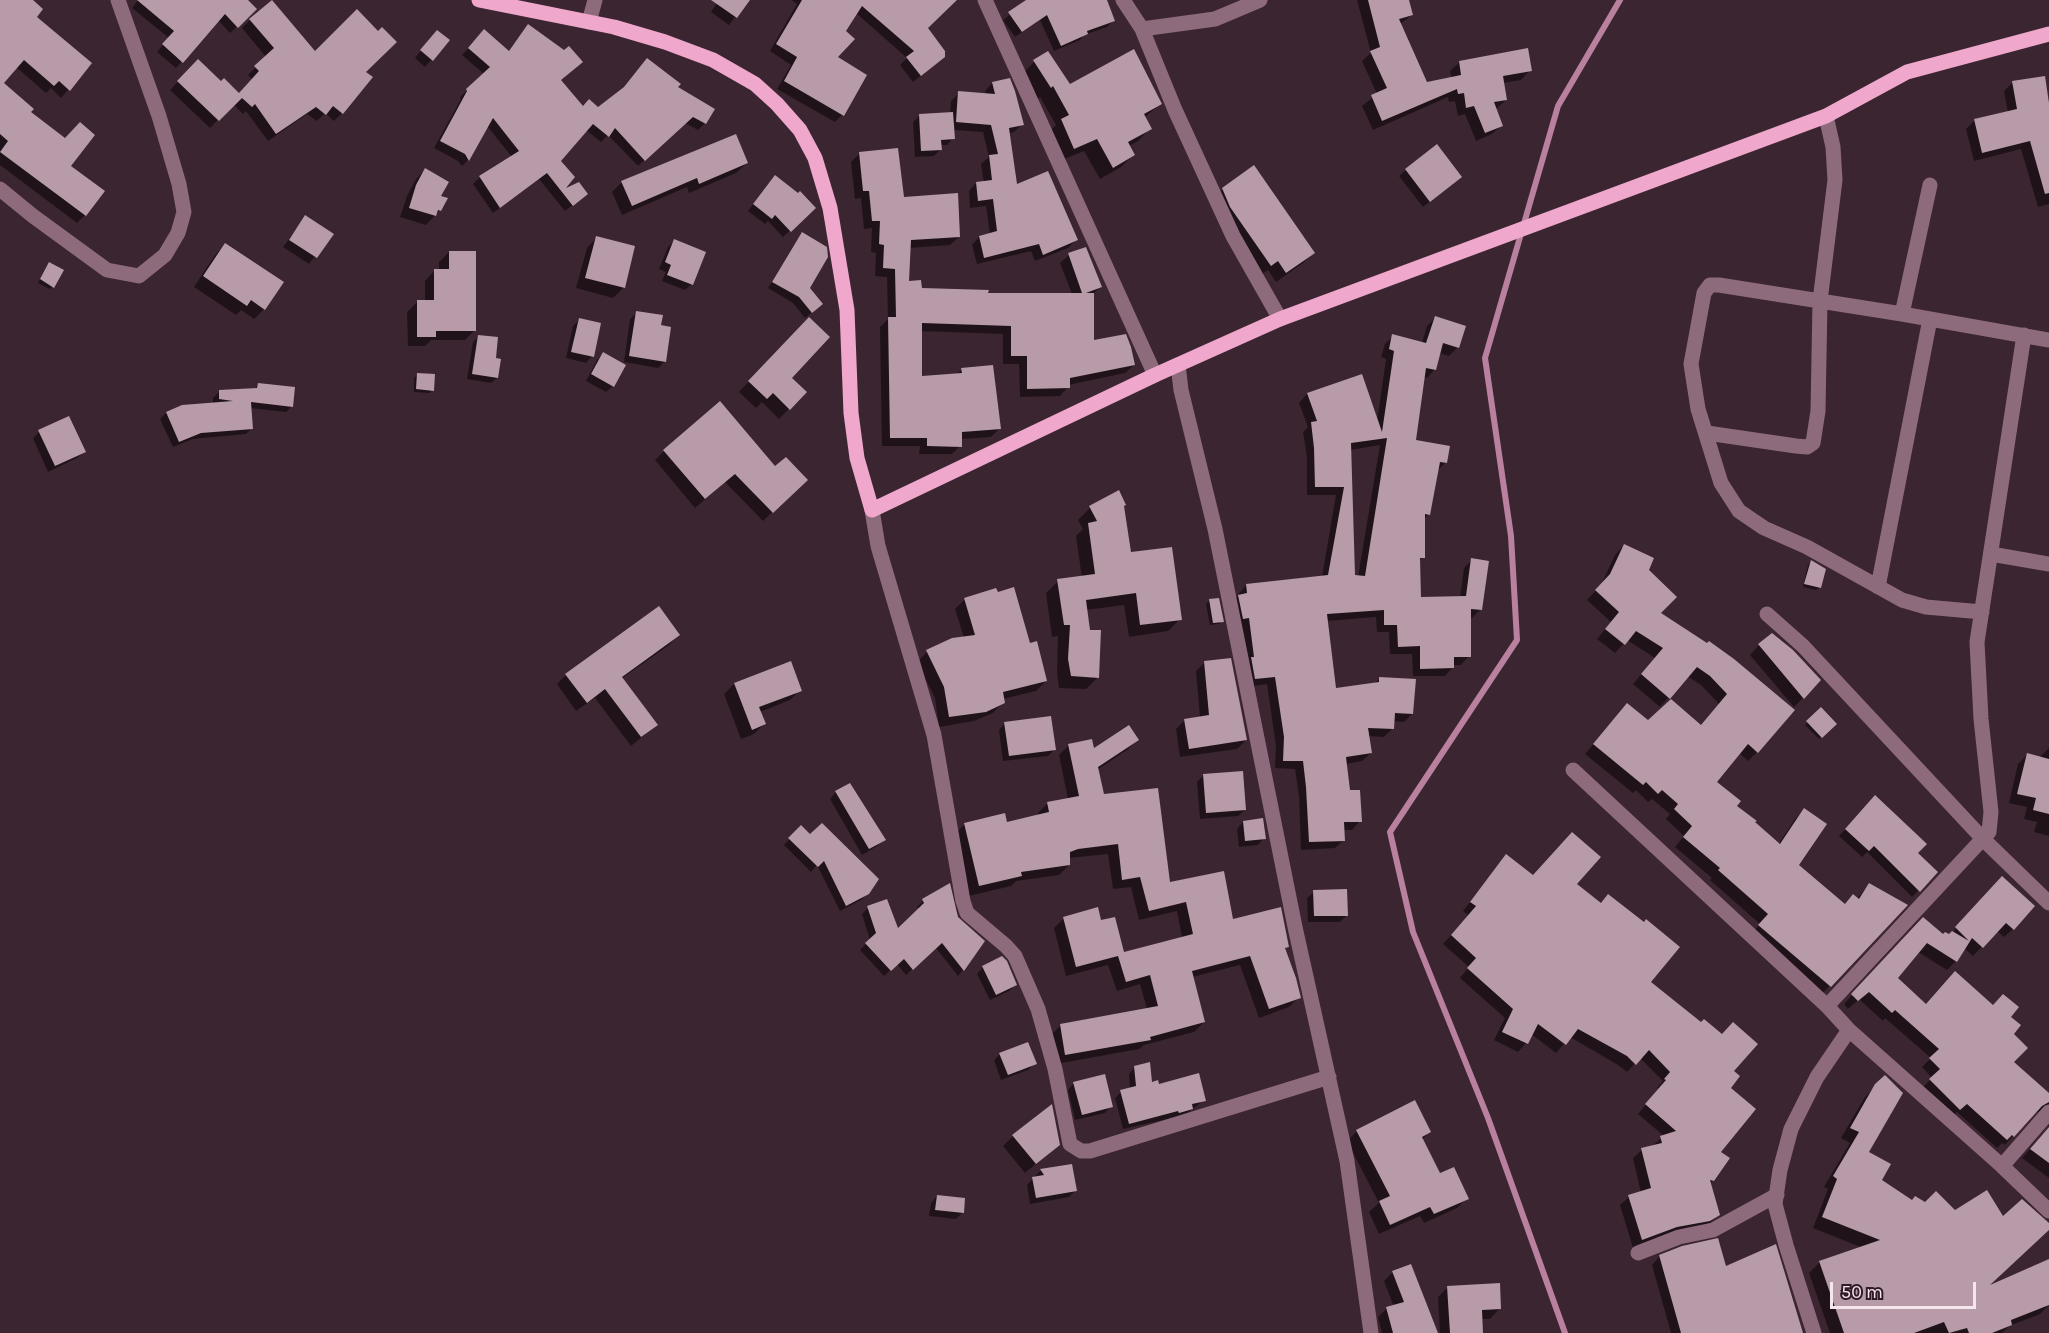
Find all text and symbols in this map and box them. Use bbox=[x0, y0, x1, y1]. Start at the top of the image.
scale bar bbox=[1833, 1270, 1978, 1308]
text: 50 m bbox=[1841, 1281, 1883, 1303]

